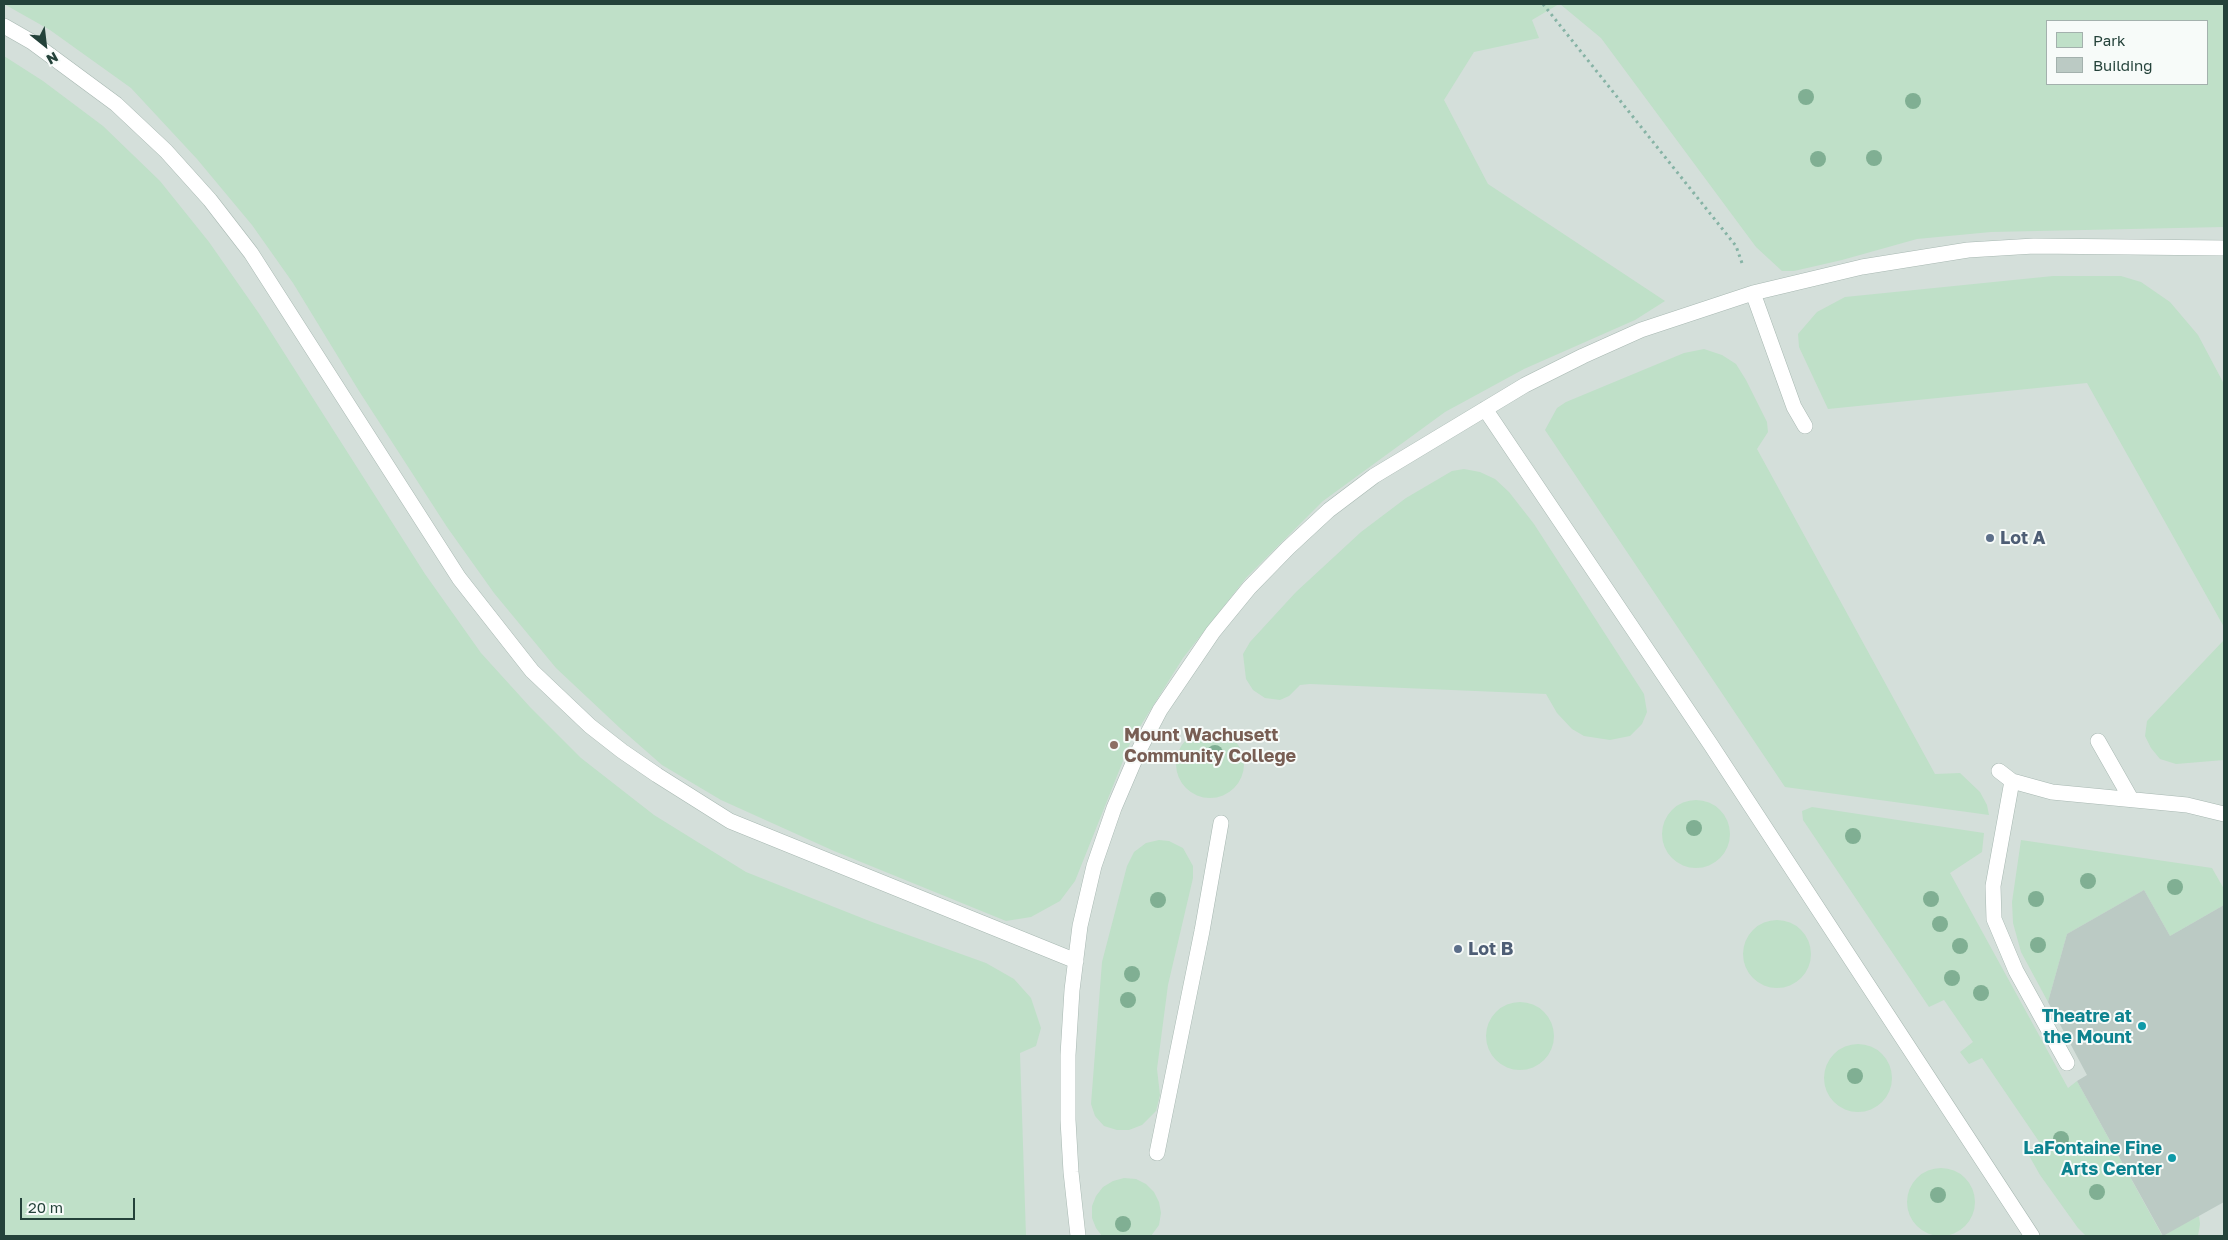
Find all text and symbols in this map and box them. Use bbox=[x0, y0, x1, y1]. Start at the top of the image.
north arrow bbox=[20, 20, 70, 70]
legend bbox=[2046, 20, 2208, 85]
text: Park bbox=[2093, 31, 2125, 49]
text: N bbox=[44, 49, 61, 69]
text: Building bbox=[2093, 56, 2153, 74]
place label: Lot A bbox=[2000, 527, 2045, 549]
marker: Lot A bbox=[1984, 532, 1996, 544]
place label: Mount Wachusett Community College bbox=[1124, 724, 1296, 766]
marker: Mount Wachusett Community College bbox=[1108, 739, 1120, 751]
place label: Lot B bbox=[1468, 938, 1513, 960]
marker: Lot B bbox=[1452, 943, 1464, 955]
place label: Theatre at the Mount bbox=[2042, 1005, 2132, 1048]
marker: Theatre at the Mount bbox=[2136, 1020, 2148, 1032]
place label: LaFontaine Fine Arts Center bbox=[2023, 1137, 2162, 1180]
marker: LaFontaine Fine Arts Center bbox=[2166, 1152, 2178, 1164]
scale bar bbox=[22, 1188, 138, 1220]
text: 20 m bbox=[28, 1198, 63, 1216]

